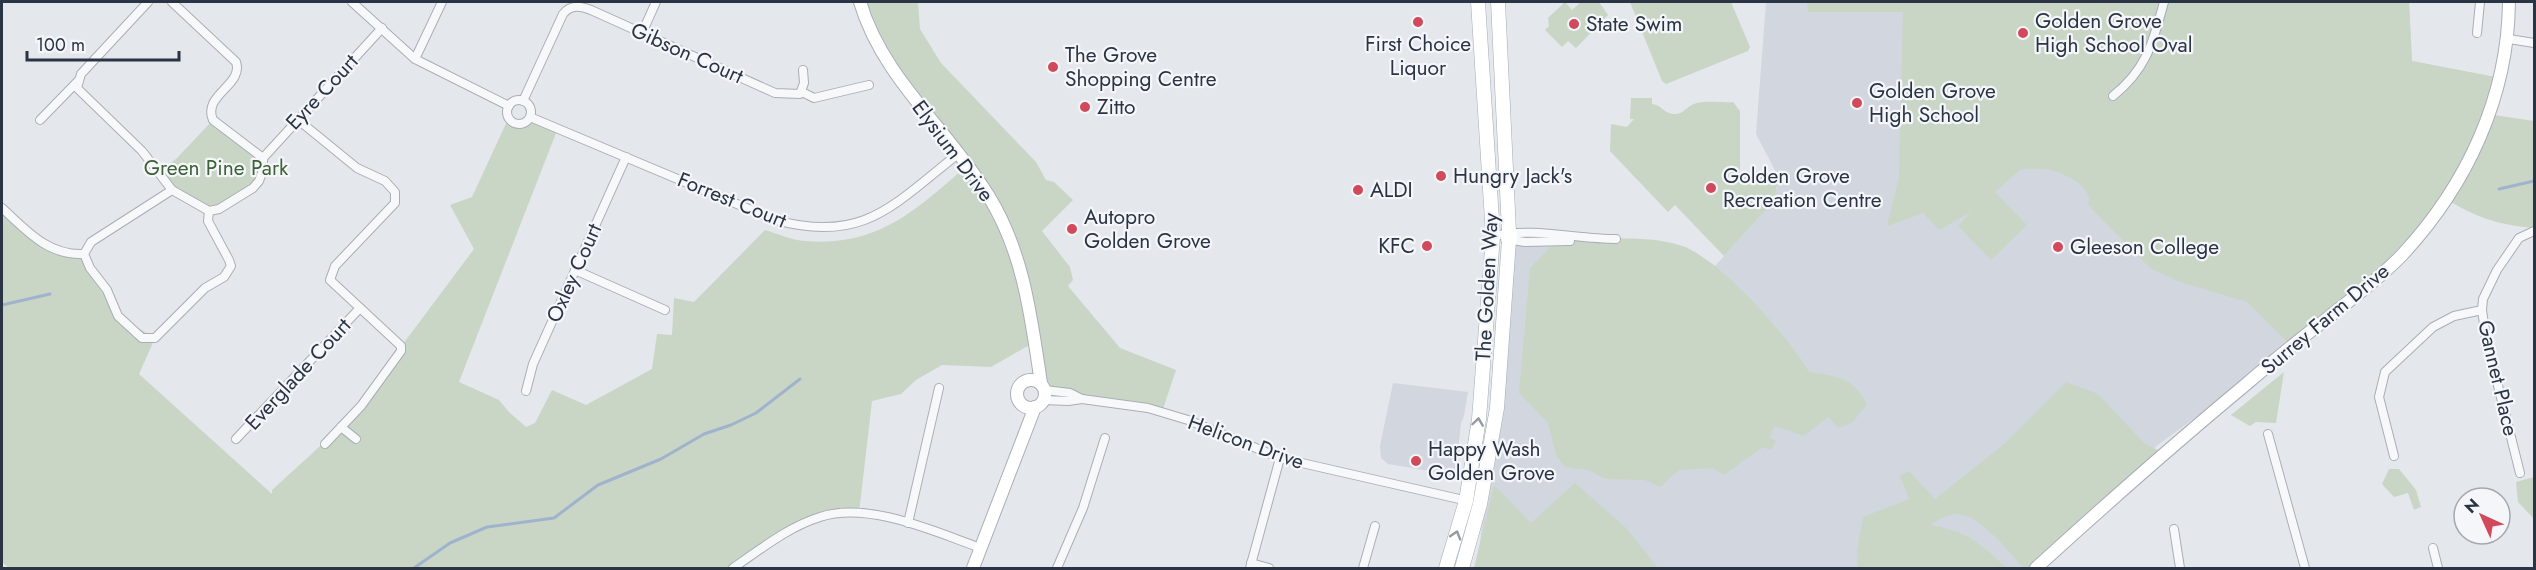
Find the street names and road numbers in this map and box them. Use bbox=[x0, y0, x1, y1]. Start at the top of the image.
street label: Gibson Court bbox=[626, 15, 748, 91]
street label: Eyre Court bbox=[279, 47, 365, 137]
street label: Elysium Drive bbox=[905, 94, 1001, 208]
street label: Forrest Court bbox=[673, 165, 791, 235]
street label: The Golden Way bbox=[1468, 211, 1506, 362]
street label: Oxley Court bbox=[539, 219, 609, 327]
street label: Surrey Farm Drive bbox=[2254, 256, 2396, 382]
street label: Everglade Court bbox=[238, 311, 358, 437]
street label: Gannet Place bbox=[2470, 317, 2526, 439]
street label: Helicon Drive bbox=[1184, 407, 1308, 477]

